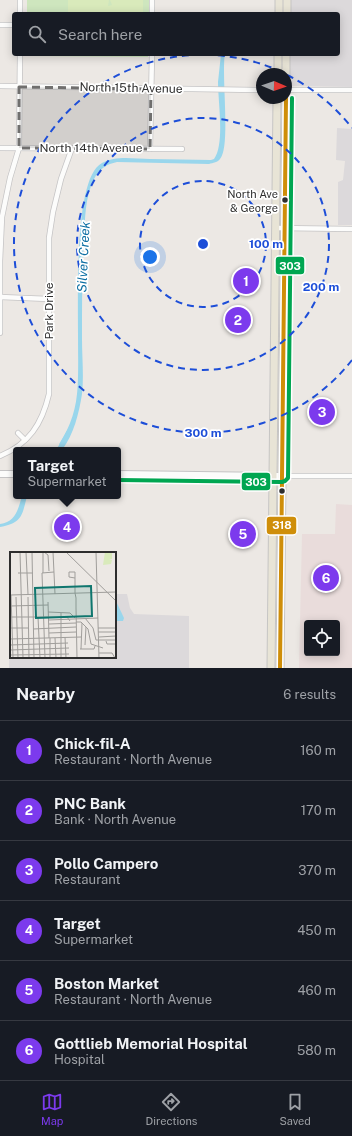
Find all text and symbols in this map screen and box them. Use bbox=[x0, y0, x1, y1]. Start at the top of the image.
search box bbox=[12, 12, 340, 56]
icon: search bbox=[26, 23, 48, 45]
text: Search here bbox=[58, 26, 142, 43]
north arrow bbox=[256, 68, 292, 104]
street label: North 15th Avenue bbox=[79, 80, 183, 96]
street label: North 14th Avenue bbox=[40, 141, 143, 155]
place label: North Ave & George bbox=[227, 188, 278, 214]
marker: North Ave & George bbox=[280, 195, 290, 205]
water label: Silver Creek bbox=[74, 221, 93, 293]
centre of rings bbox=[196, 237, 210, 251]
text: 100 m bbox=[249, 237, 283, 251]
your location bbox=[140, 247, 160, 267]
line badge: 303 bbox=[275, 256, 305, 275]
text: 303 bbox=[279, 260, 301, 272]
pin: 1 bbox=[233, 266, 259, 296]
text: 200 m bbox=[303, 280, 339, 294]
street label: Park Drive bbox=[42, 282, 56, 340]
pin: 2 bbox=[225, 305, 251, 335]
pin: 3 bbox=[309, 397, 335, 427]
text: 300 m bbox=[185, 426, 222, 440]
popup bbox=[13, 447, 121, 499]
text: Target bbox=[27, 457, 74, 474]
line badge: 303 bbox=[241, 472, 271, 491]
text: Supermarket bbox=[27, 474, 107, 489]
text: 303 bbox=[245, 476, 267, 488]
unlabelled marker bbox=[277, 486, 287, 496]
pin: 4 bbox=[54, 512, 80, 542]
line badge: 318 bbox=[266, 516, 297, 535]
pin: 5 bbox=[230, 519, 256, 549]
text: 318 bbox=[272, 519, 292, 531]
inset map bbox=[10, 552, 116, 658]
pin: 6 bbox=[313, 563, 339, 593]
map controls bbox=[304, 620, 340, 656]
button: locate bbox=[304, 620, 340, 656]
text: Nearby bbox=[16, 684, 75, 704]
text: 6 results bbox=[283, 687, 336, 702]
text: Chick-fil-A bbox=[54, 735, 131, 752]
text: 1 bbox=[26, 743, 32, 758]
text: 160 m bbox=[300, 743, 336, 758]
text: Restaurant · North Avenue bbox=[54, 752, 212, 767]
text: PNC Bank bbox=[54, 795, 126, 812]
text: 2 bbox=[25, 803, 33, 818]
text: 170 m bbox=[301, 803, 336, 818]
text: Bank · North Avenue bbox=[54, 812, 176, 827]
text: Pollo Campero bbox=[54, 855, 158, 872]
text: 3 bbox=[25, 863, 33, 878]
text: 370 m bbox=[298, 863, 336, 878]
text: Restaurant bbox=[54, 872, 120, 887]
text: Target bbox=[54, 915, 101, 932]
text: 4 bbox=[25, 923, 33, 938]
text: 450 m bbox=[297, 923, 336, 938]
text: Supermarket bbox=[54, 932, 133, 947]
text: Boston Market bbox=[54, 975, 159, 992]
text: 5 bbox=[25, 983, 33, 998]
text: 460 m bbox=[297, 983, 336, 998]
text: Restaurant · North Avenue bbox=[54, 992, 212, 1007]
text: Gottlieb Memorial Hospital bbox=[54, 1035, 248, 1052]
text: 6 bbox=[25, 1043, 33, 1058]
text: 580 m bbox=[297, 1043, 336, 1058]
text: Hospital bbox=[54, 1052, 105, 1067]
tab: Map bbox=[41, 1091, 63, 1127]
tab: Directions bbox=[146, 1091, 197, 1127]
tab: Saved bbox=[279, 1091, 311, 1127]

